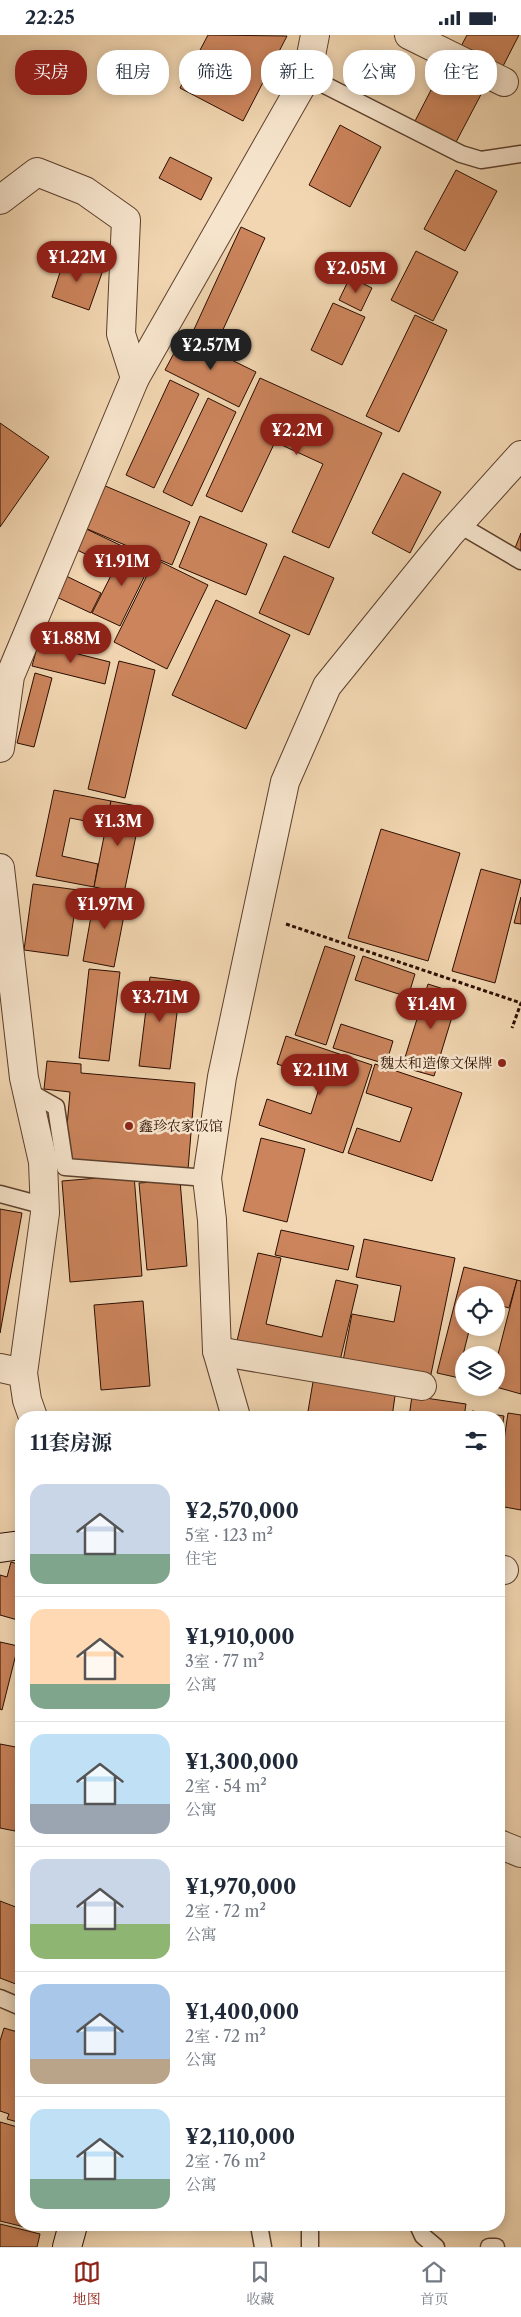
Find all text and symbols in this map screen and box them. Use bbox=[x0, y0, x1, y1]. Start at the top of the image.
text: 22:25 bbox=[25, 6, 75, 29]
chip: 买房 bbox=[15, 50, 87, 95]
chip: 租房 bbox=[97, 50, 169, 95]
chip: 筛选 bbox=[179, 50, 251, 95]
chip: 新上 bbox=[261, 50, 333, 95]
chip: 公寓 bbox=[343, 50, 415, 95]
chip: 住宅 bbox=[425, 50, 497, 95]
pin: ¥1.22M bbox=[36, 241, 118, 283]
text: ¥1.22M bbox=[48, 247, 106, 267]
pin: ¥2.05M bbox=[315, 251, 397, 294]
text: ¥2.05M bbox=[326, 258, 386, 278]
pin: ¥2.57M bbox=[170, 329, 252, 371]
text: ¥2.57M bbox=[181, 335, 241, 355]
pin: ¥2.2M bbox=[262, 413, 332, 456]
text: ¥2.2M bbox=[271, 420, 323, 440]
pin: ¥1.91M bbox=[81, 545, 163, 587]
text: ¥1.91M bbox=[94, 551, 150, 571]
pin: ¥1.88M bbox=[30, 621, 112, 664]
text: ¥1.88M bbox=[41, 628, 101, 648]
pin: ¥1.3M bbox=[83, 805, 153, 847]
text: ¥1.3M bbox=[94, 811, 142, 831]
pin: ¥1.97M bbox=[64, 887, 146, 930]
text: ¥1.97M bbox=[76, 894, 134, 914]
pin: ¥3.71M bbox=[119, 981, 201, 1023]
text: ¥3.71M bbox=[132, 987, 188, 1007]
pin: ¥1.4M bbox=[396, 987, 466, 1030]
text: ¥1.4M bbox=[406, 994, 456, 1014]
pin: ¥2.11M bbox=[279, 1053, 361, 1096]
place label: 魏太和造像文保牌 bbox=[380, 1054, 492, 1072]
marker: 魏太和造像文保牌 bbox=[496, 1057, 508, 1069]
text: ¥2.11M bbox=[292, 1060, 348, 1080]
place label: 鑫珍农家饭馆 bbox=[139, 1117, 223, 1135]
marker: 鑫珍农家饭馆 bbox=[123, 1120, 135, 1132]
map controls bbox=[455, 1286, 505, 1396]
button: locate bbox=[455, 1286, 505, 1336]
button: layers bbox=[455, 1346, 505, 1396]
icon: filters bbox=[462, 1427, 490, 1455]
text: 11套房源 bbox=[30, 1430, 112, 1455]
text: ¥2,570,000 bbox=[185, 1498, 299, 1523]
icon: home bbox=[70, 1504, 130, 1564]
text: 5室 · 123 m² bbox=[185, 1525, 273, 1545]
text: 住宅 bbox=[185, 1548, 217, 1568]
text: ¥1,910,000 bbox=[185, 1624, 295, 1649]
icon: home bbox=[70, 1629, 130, 1689]
text: 3室 · 77 m² bbox=[185, 1651, 264, 1671]
text: 公寓 bbox=[185, 1674, 217, 1694]
text: ¥1,300,000 bbox=[185, 1749, 299, 1774]
icon: home bbox=[70, 1754, 130, 1814]
text: 2室 · 54 m² bbox=[185, 1776, 267, 1796]
text: 公寓 bbox=[185, 1799, 217, 1819]
text: ¥1,970,000 bbox=[185, 1874, 296, 1899]
icon: home bbox=[70, 1879, 130, 1939]
text: 2室 · 72 m² bbox=[185, 1901, 266, 1921]
text: 公寓 bbox=[185, 1924, 217, 1944]
text: ¥1,400,000 bbox=[185, 1999, 299, 2024]
icon: home bbox=[70, 2004, 130, 2064]
text: 2室 · 72 m² bbox=[185, 2026, 266, 2046]
text: 公寓 bbox=[185, 2049, 217, 2069]
text: ¥2,110,000 bbox=[185, 2124, 295, 2149]
icon: home bbox=[70, 2129, 130, 2189]
text: 2室 · 76 m² bbox=[185, 2151, 266, 2171]
text: 公寓 bbox=[185, 2174, 217, 2194]
tab: 地图 bbox=[73, 2258, 101, 2308]
tab: 收藏 bbox=[246, 2258, 274, 2308]
tab: 首页 bbox=[420, 2258, 448, 2308]

